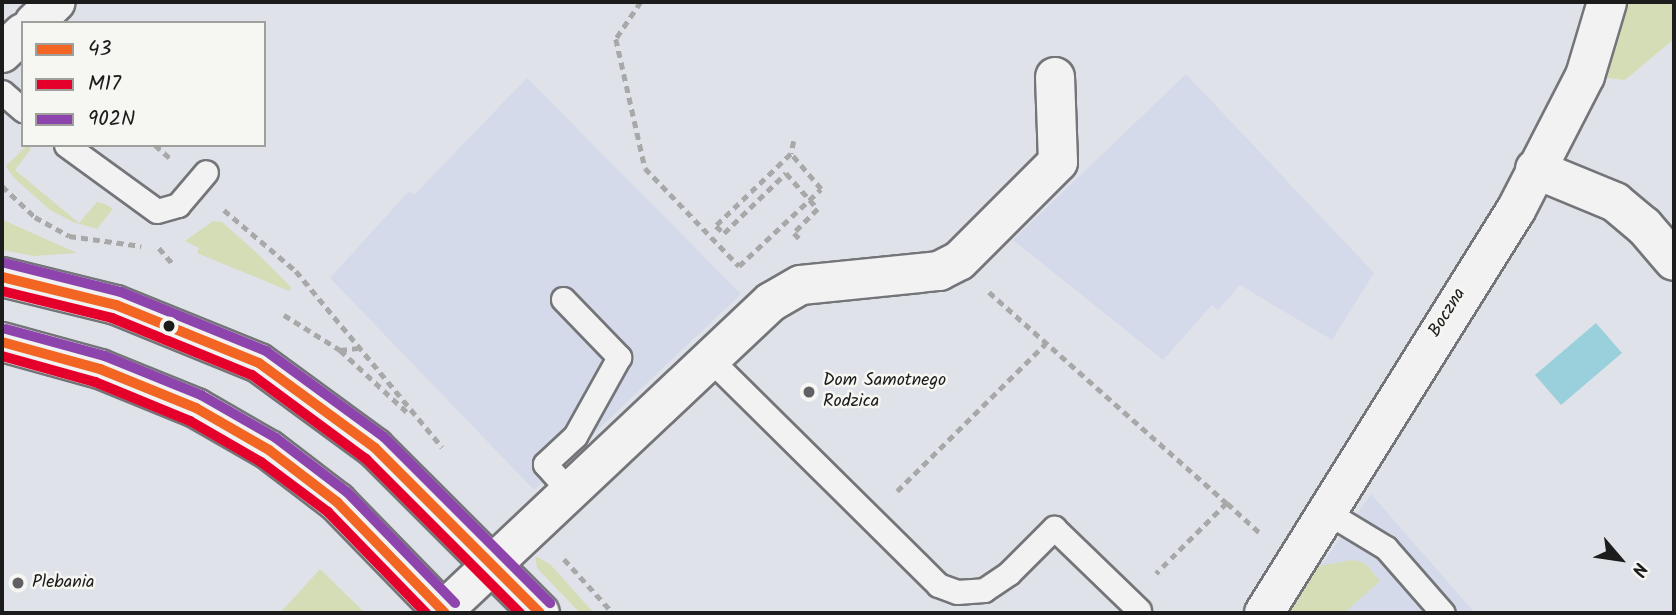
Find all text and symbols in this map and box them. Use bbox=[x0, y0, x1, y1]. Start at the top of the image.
legend bbox=[21, 21, 266, 147]
text: 43 bbox=[88, 33, 112, 66]
text: M17 bbox=[88, 68, 121, 101]
text: 902N bbox=[88, 103, 135, 136]
street label: Boczna bbox=[1425, 285, 1471, 341]
unlabelled marker bbox=[162, 319, 176, 333]
place label: Dom Samotnego Rodzica bbox=[823, 371, 946, 414]
marker: Dom Samotnego Rodzica bbox=[801, 384, 817, 400]
north arrow bbox=[1585, 524, 1655, 594]
text: N bbox=[1622, 557, 1654, 582]
place label: Plebania bbox=[32, 572, 94, 594]
marker: Plebania bbox=[10, 575, 26, 591]

